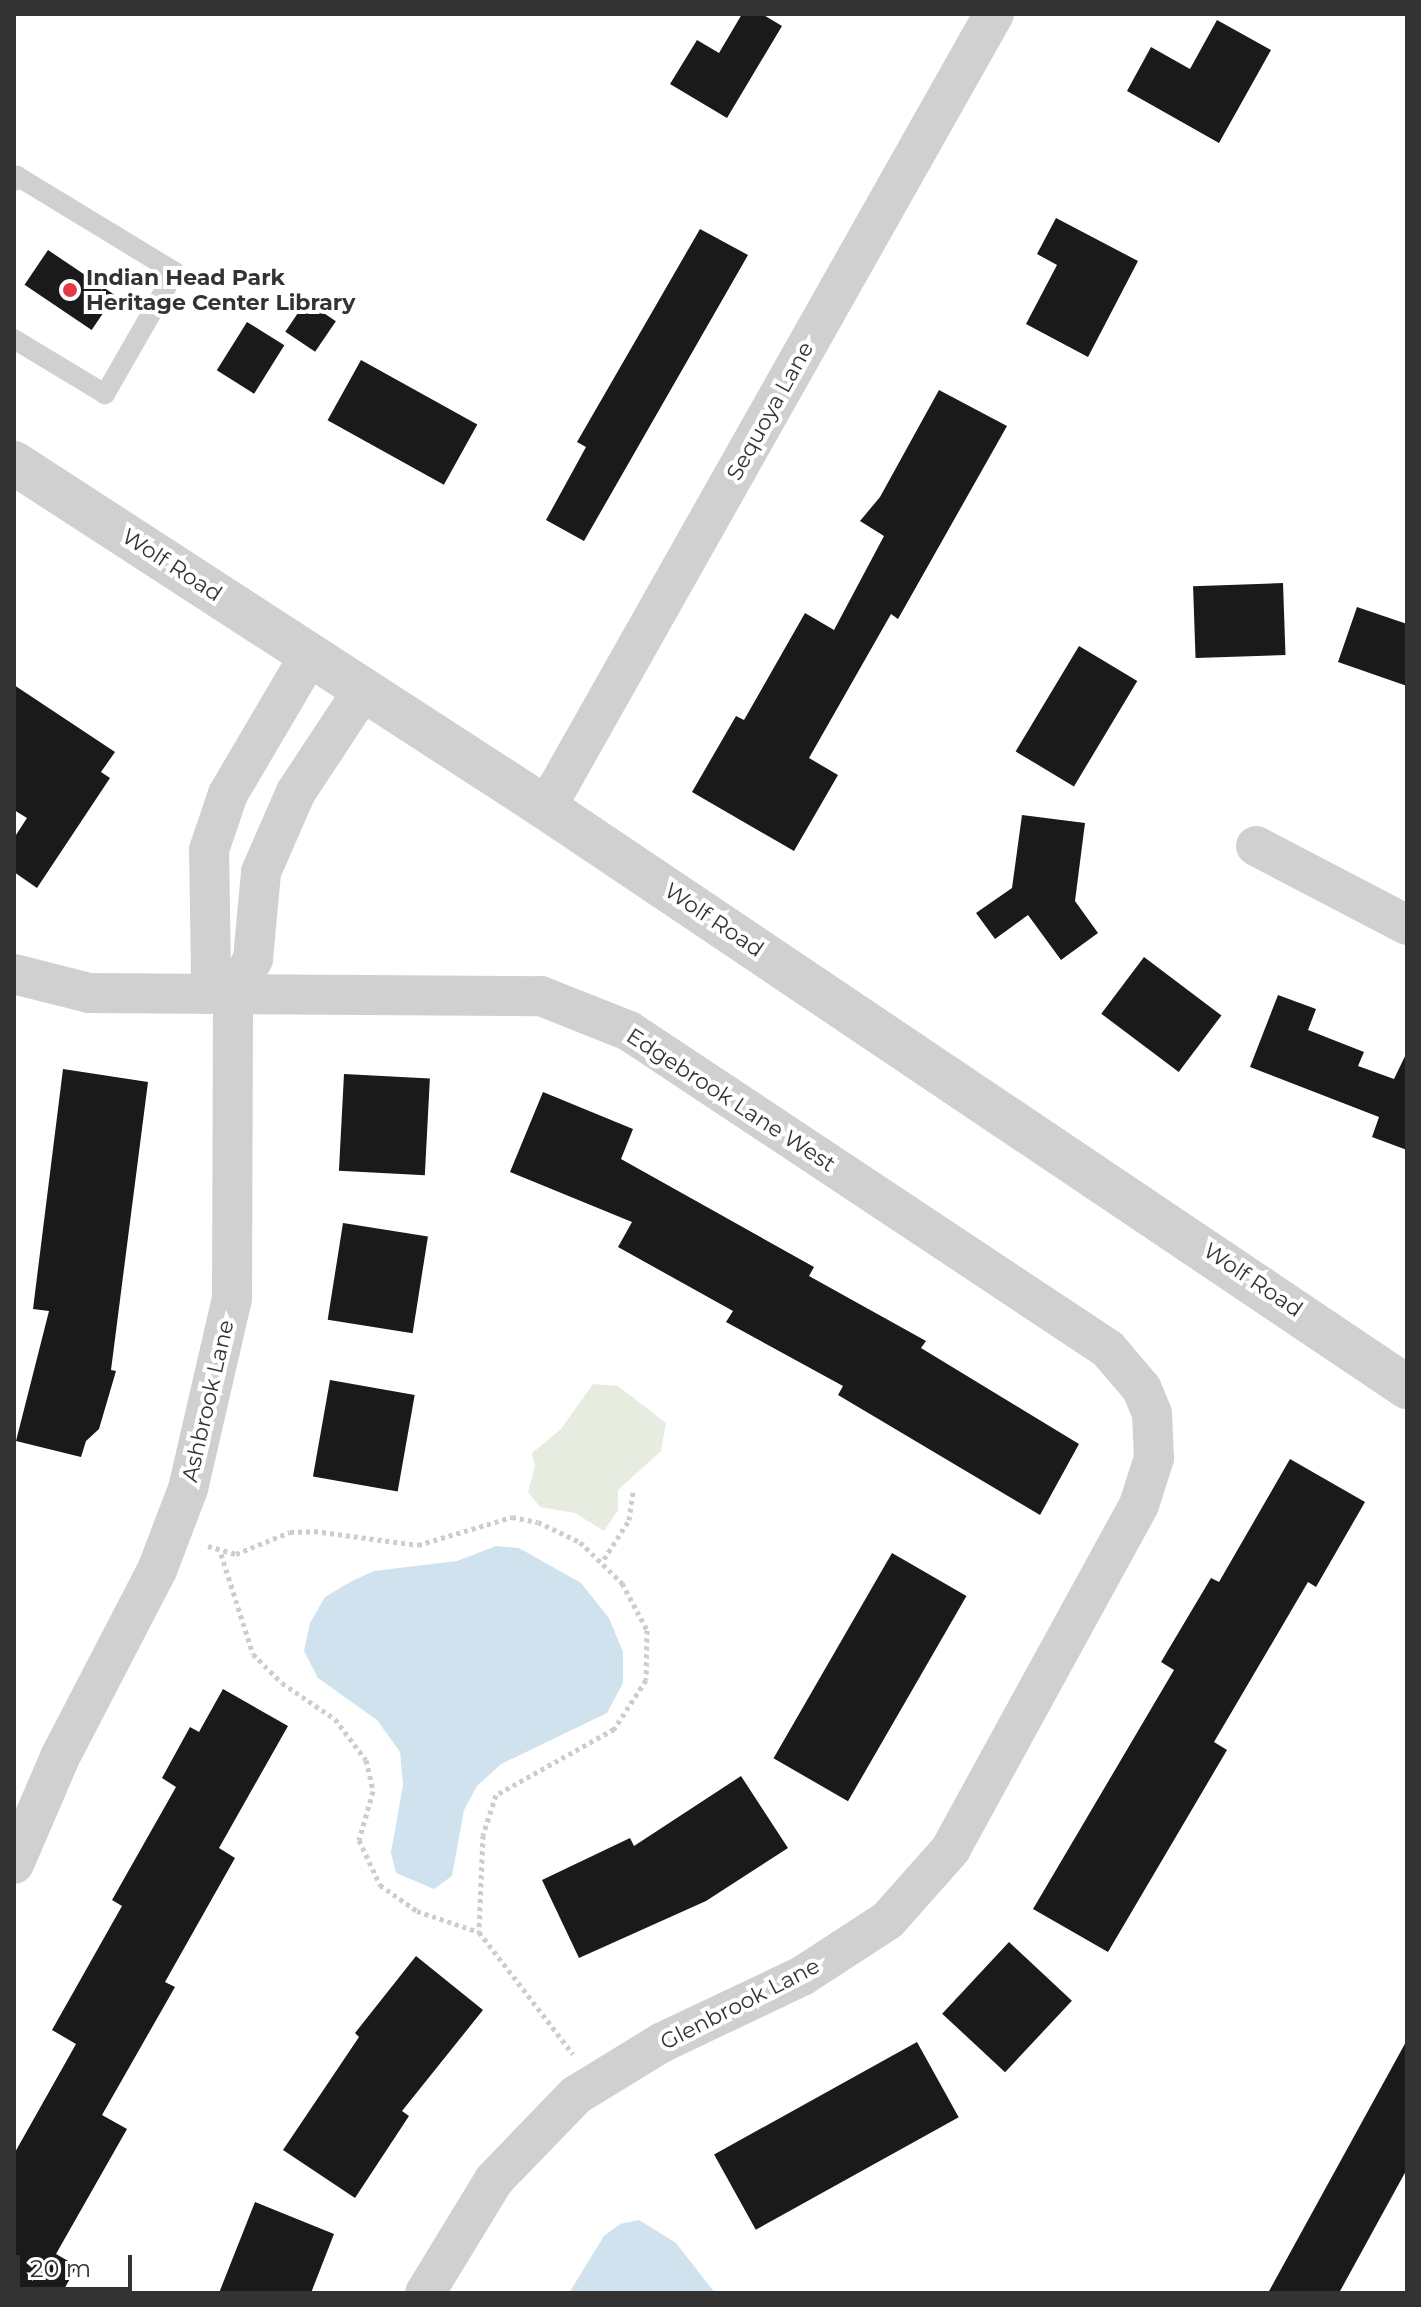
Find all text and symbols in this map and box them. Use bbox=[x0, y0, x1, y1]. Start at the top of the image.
place label: Indian Head Park Heritage Center Library bbox=[86, 264, 355, 316]
marker: Indian Head Park Heritage Center Library bbox=[61, 281, 79, 299]
street label: Sequoya Lane bbox=[721, 337, 819, 485]
street label: Wolf Road bbox=[117, 523, 227, 607]
street label: Wolf Road bbox=[659, 877, 769, 963]
street label: Edgebrook Lane West bbox=[622, 1023, 840, 1177]
street label: Wolf Road bbox=[1198, 1237, 1308, 1323]
street label: Ashbrook Lane bbox=[177, 1317, 239, 1485]
street label: Glenbrook Lane bbox=[656, 1952, 824, 2056]
scale bar bbox=[20, 2239, 136, 2289]
text: 20 m bbox=[30, 2254, 91, 2283]

